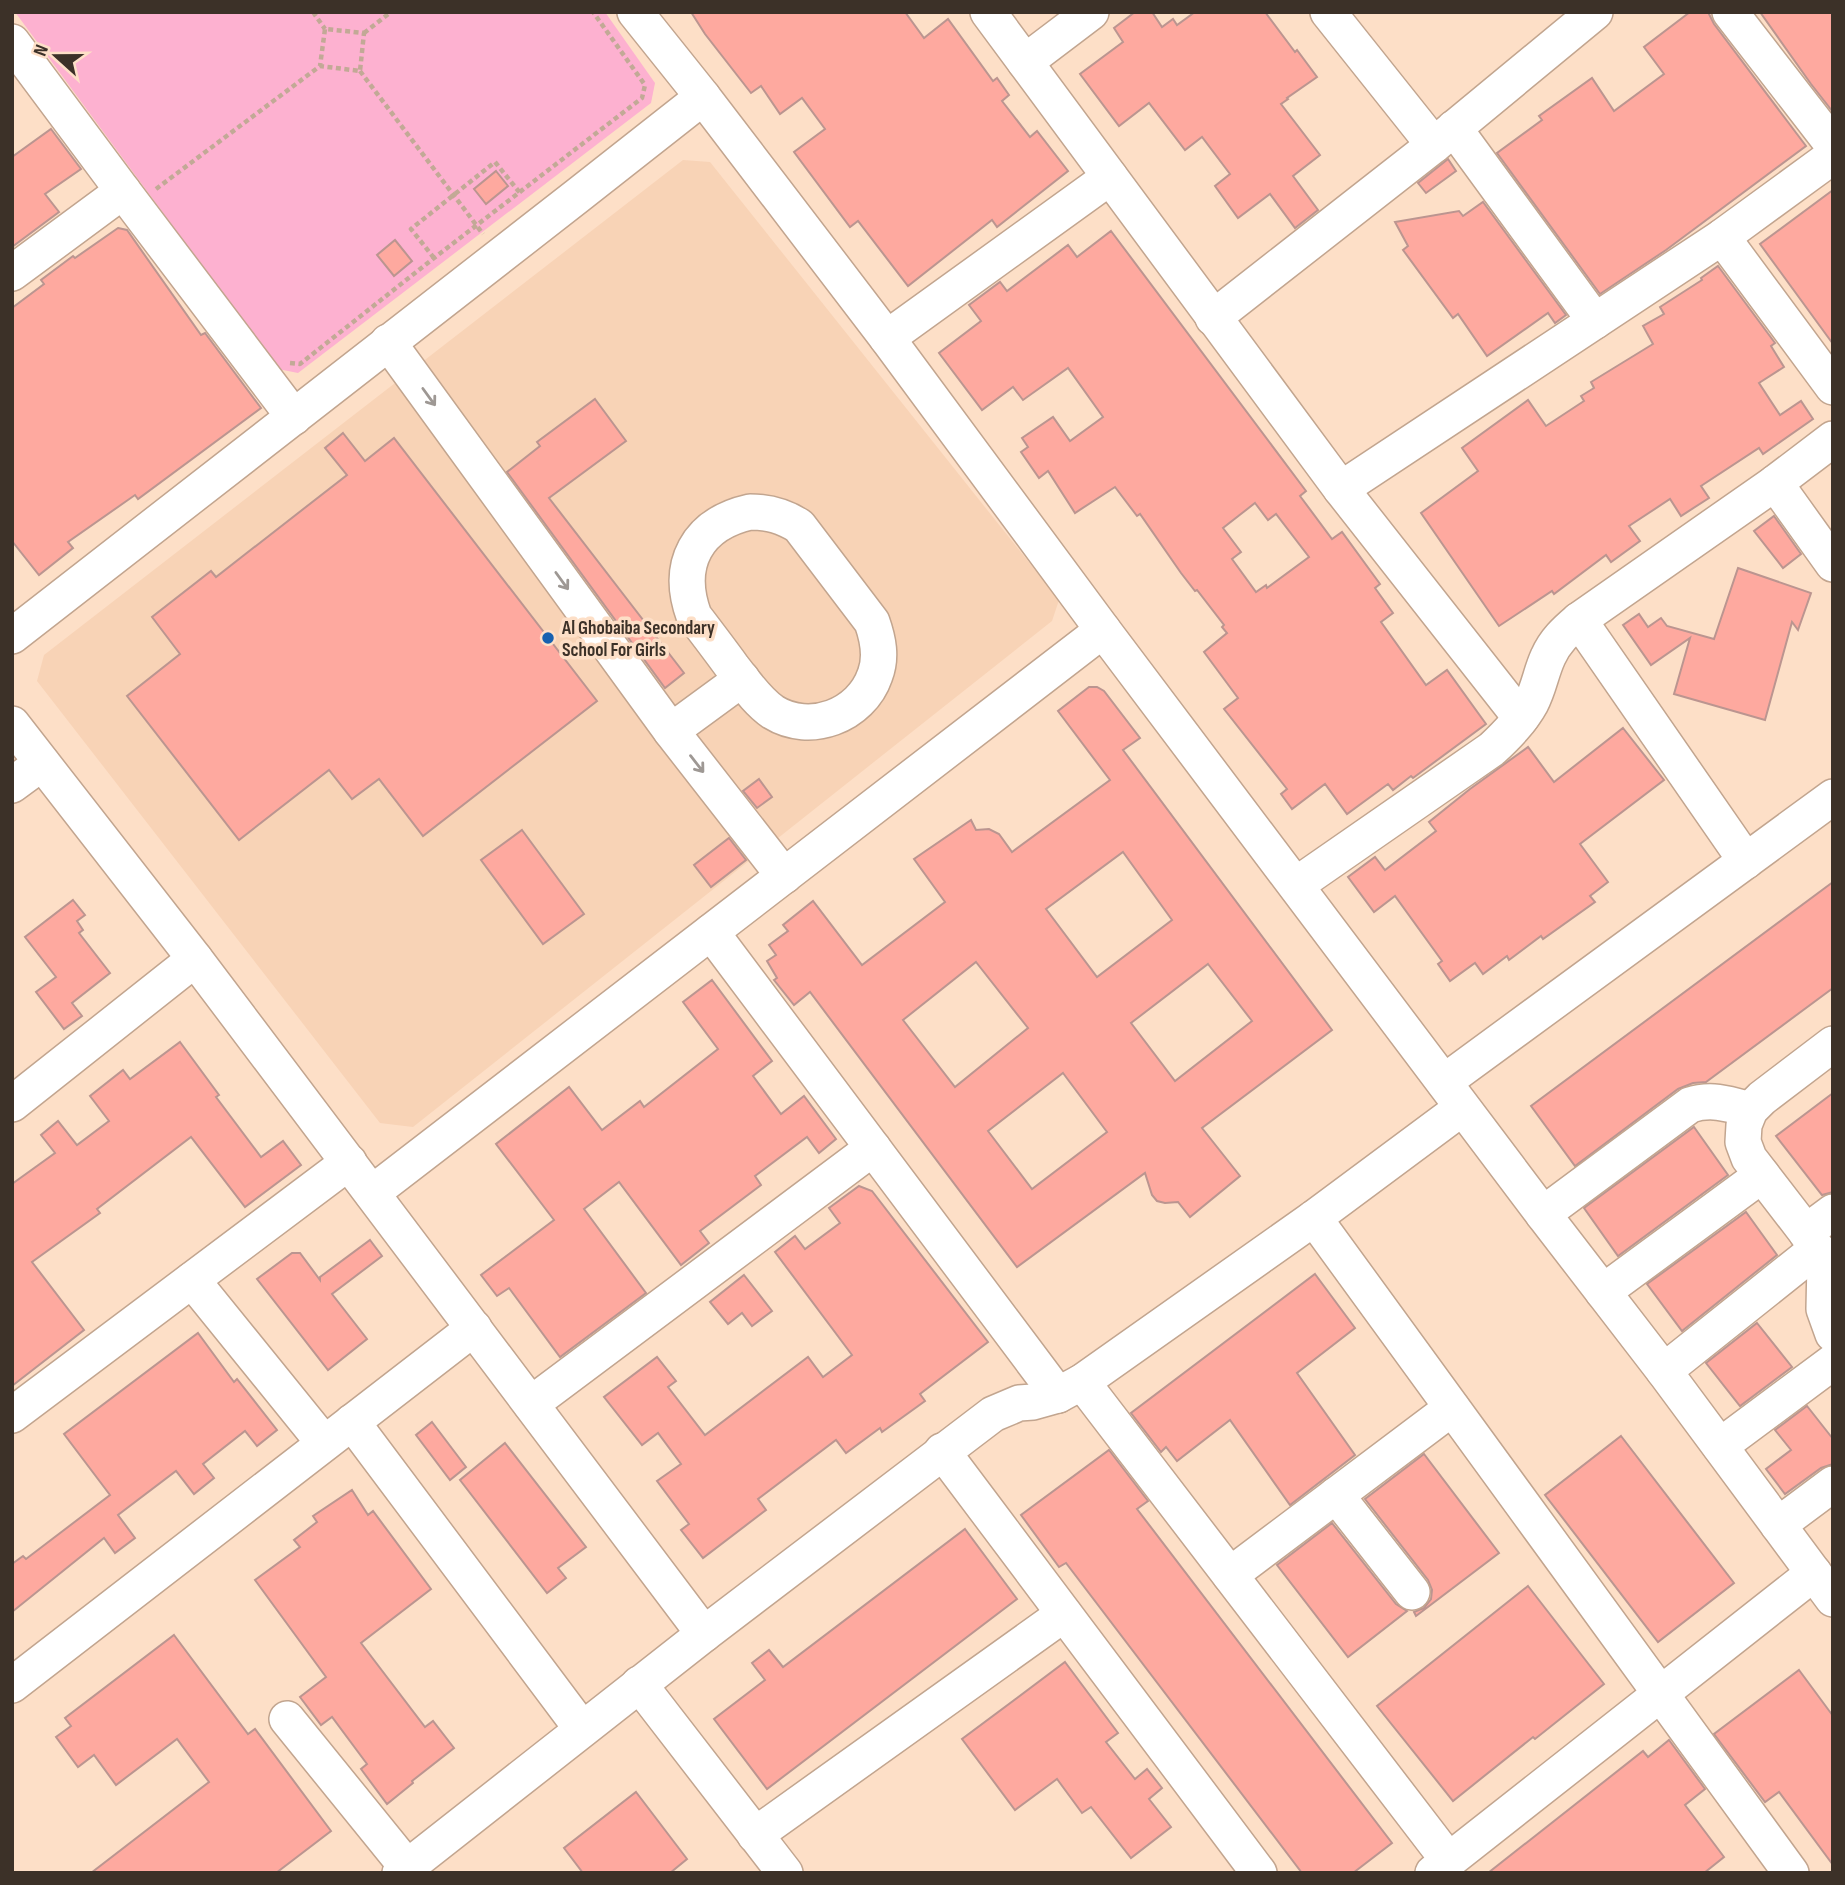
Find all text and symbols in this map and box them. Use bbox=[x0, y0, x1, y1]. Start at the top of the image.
north arrow bbox=[21, 21, 91, 91]
text: N bbox=[29, 42, 54, 59]
one-way arrow bbox=[422, 387, 436, 406]
one-way arrow bbox=[555, 571, 570, 590]
place label: Al Ghobaiba Secondary School For Girls bbox=[561, 617, 715, 662]
marker: Al Ghobaiba Secondary School For Girls bbox=[540, 630, 556, 646]
one-way arrow bbox=[690, 755, 705, 773]

